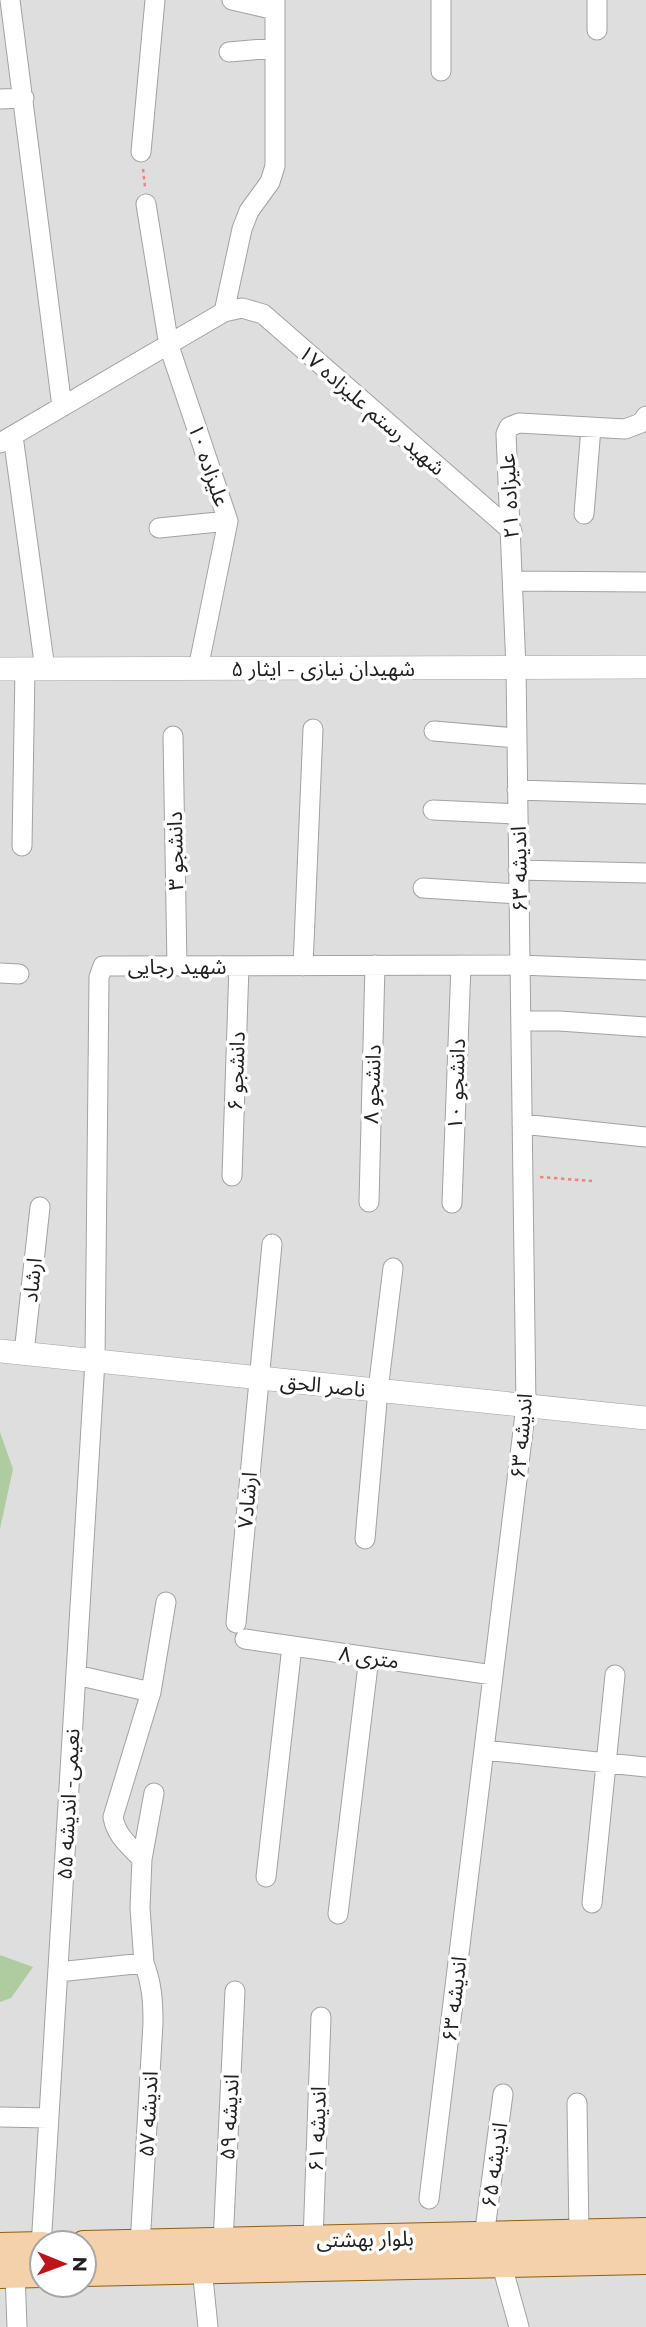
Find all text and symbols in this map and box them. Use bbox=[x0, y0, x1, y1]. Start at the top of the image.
street label: ۱۷ شهید رستم علیزاده bbox=[292, 340, 450, 483]
street label: علیزاده ۱۰ bbox=[183, 420, 235, 510]
street label: علیزاده ۲۱ bbox=[494, 453, 524, 539]
street label: شهیدان نیازی - ایثار ۵ bbox=[231, 656, 415, 681]
street label: دانشجو ۳ bbox=[162, 811, 188, 891]
street label: اندیشه ۶۳ bbox=[506, 826, 532, 912]
street label: شهید رجایی bbox=[128, 954, 226, 979]
street label: دانشجو ۶ bbox=[222, 1031, 250, 1111]
street label: دانشجو ۱۰ bbox=[442, 1038, 470, 1130]
street label: دانشجو ۸ bbox=[358, 1044, 386, 1124]
street label: ارشاد bbox=[17, 1256, 47, 1304]
street label: ناصر الحق bbox=[279, 1368, 367, 1403]
street label: اندیشه ۶۳ bbox=[505, 1392, 537, 1480]
street label: ارشاد۷ bbox=[232, 1471, 262, 1529]
street label: ۸ متری bbox=[337, 1640, 401, 1674]
street label: نعیمی- اندیشه ۵۵ bbox=[52, 1728, 84, 1880]
street label: اندیشه ۶۳ bbox=[436, 1955, 472, 2043]
street label: اندیشه ۵۷ bbox=[133, 2071, 163, 2157]
street label: اندیشه ۵۹ bbox=[214, 2074, 244, 2160]
street label: اندیشه ۶۱ bbox=[303, 2086, 331, 2172]
street label: اندیشه ۶۵ bbox=[476, 2121, 512, 2209]
street label: بلوار بهشتی bbox=[316, 2226, 414, 2252]
north arrow bbox=[28, 2229, 98, 2299]
text: N bbox=[68, 2256, 91, 2272]

